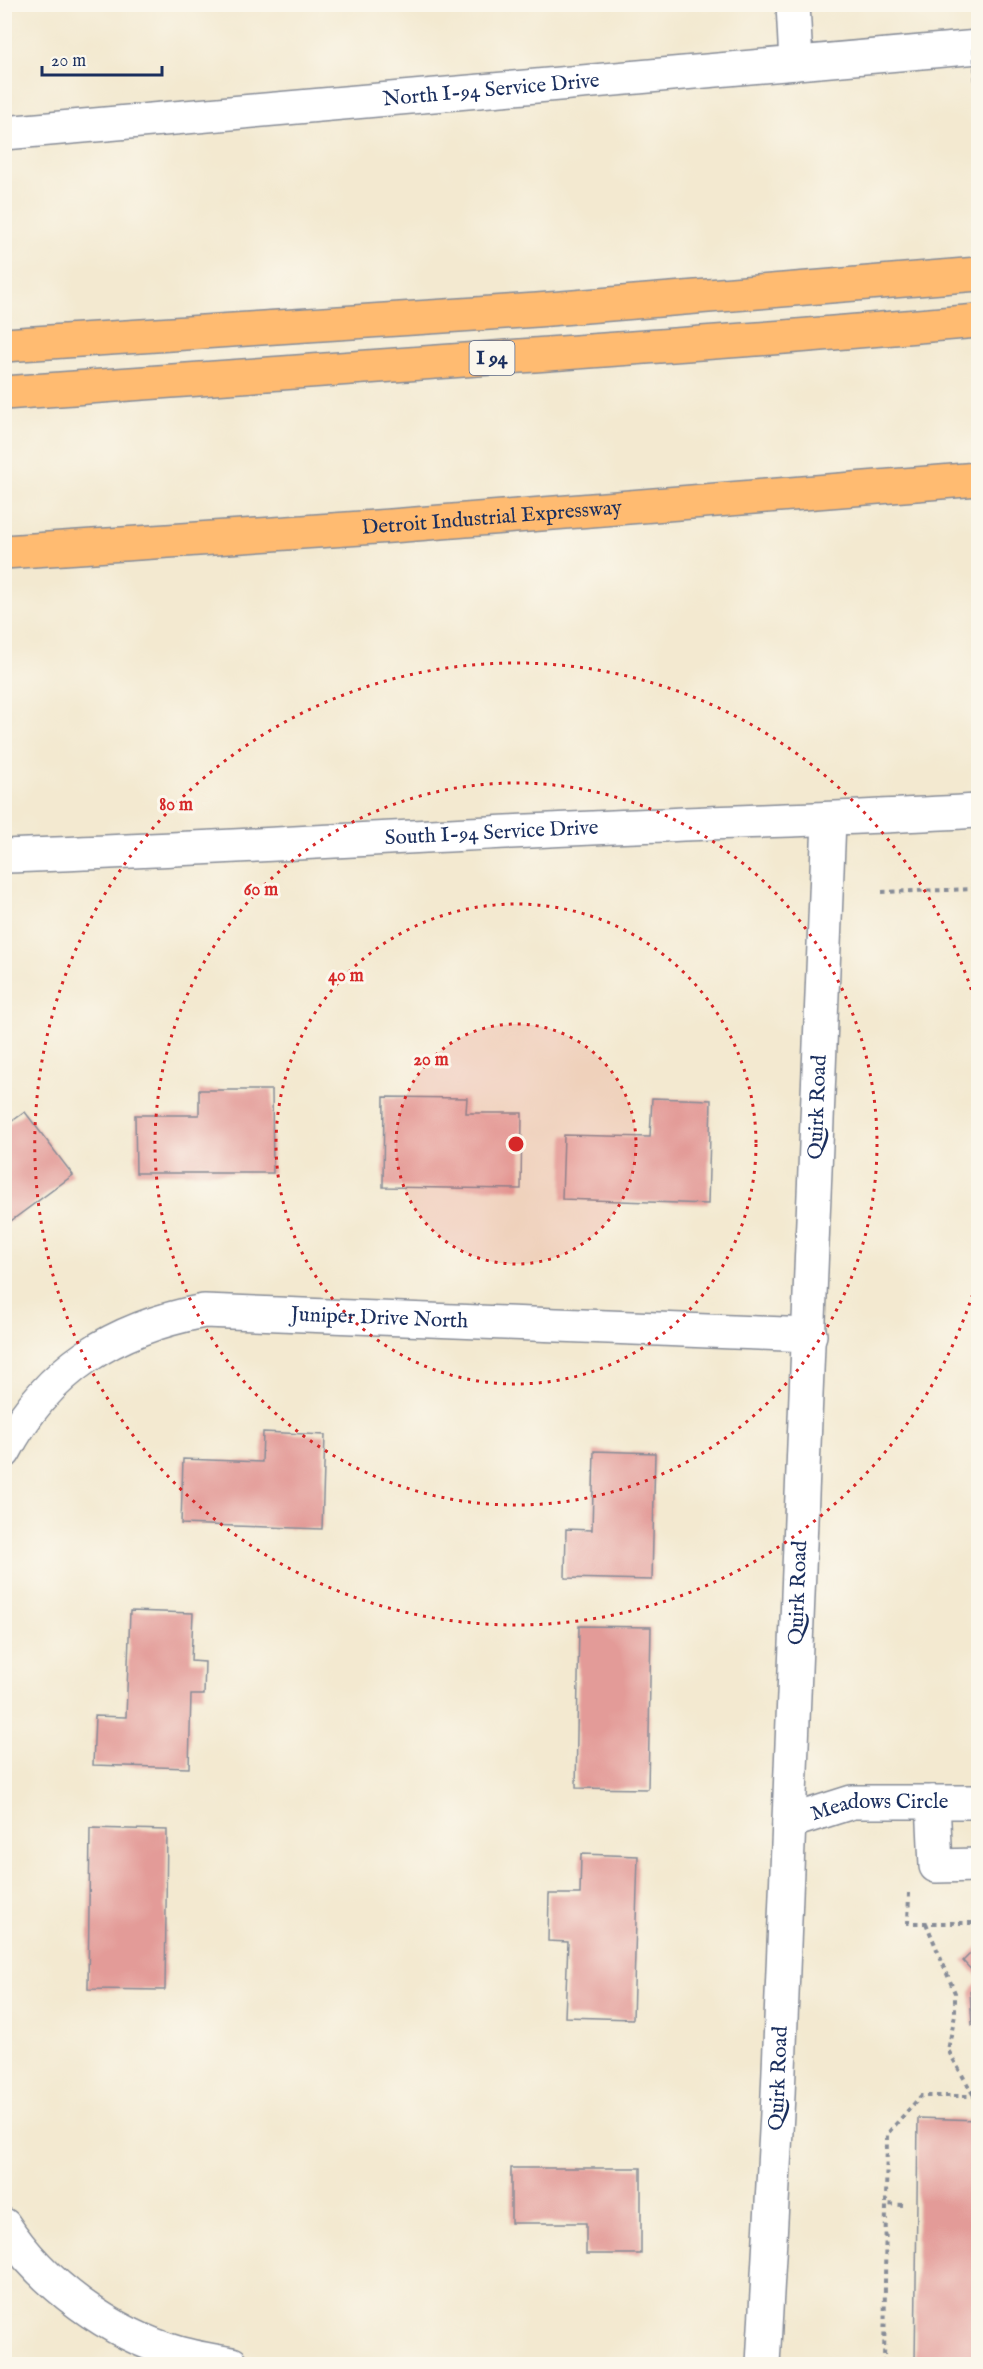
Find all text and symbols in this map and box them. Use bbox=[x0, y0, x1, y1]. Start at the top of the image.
scale bar bbox=[42, 39, 162, 77]
text: 20 m bbox=[51, 50, 86, 73]
street label: North I-94 Service Drive bbox=[382, 67, 601, 113]
road number: I 94 bbox=[470, 341, 514, 375]
street label: Detroit Industrial Expressway bbox=[361, 494, 624, 541]
text: 80 m bbox=[159, 794, 193, 817]
street label: South I-94 Service Drive bbox=[384, 814, 599, 852]
text: 60 m bbox=[244, 879, 278, 902]
text: 40 m bbox=[328, 965, 364, 988]
text: 20 m bbox=[413, 1049, 449, 1072]
street label: Quirk Road bbox=[802, 1054, 833, 1160]
centre of rings bbox=[506, 1134, 526, 1154]
street label: Juniper Drive North bbox=[288, 1301, 469, 1335]
street label: Quirk Road bbox=[783, 1539, 814, 1646]
street label: Meadows Circle bbox=[807, 1789, 949, 1828]
street label: Quirk Road bbox=[763, 2025, 794, 2131]

